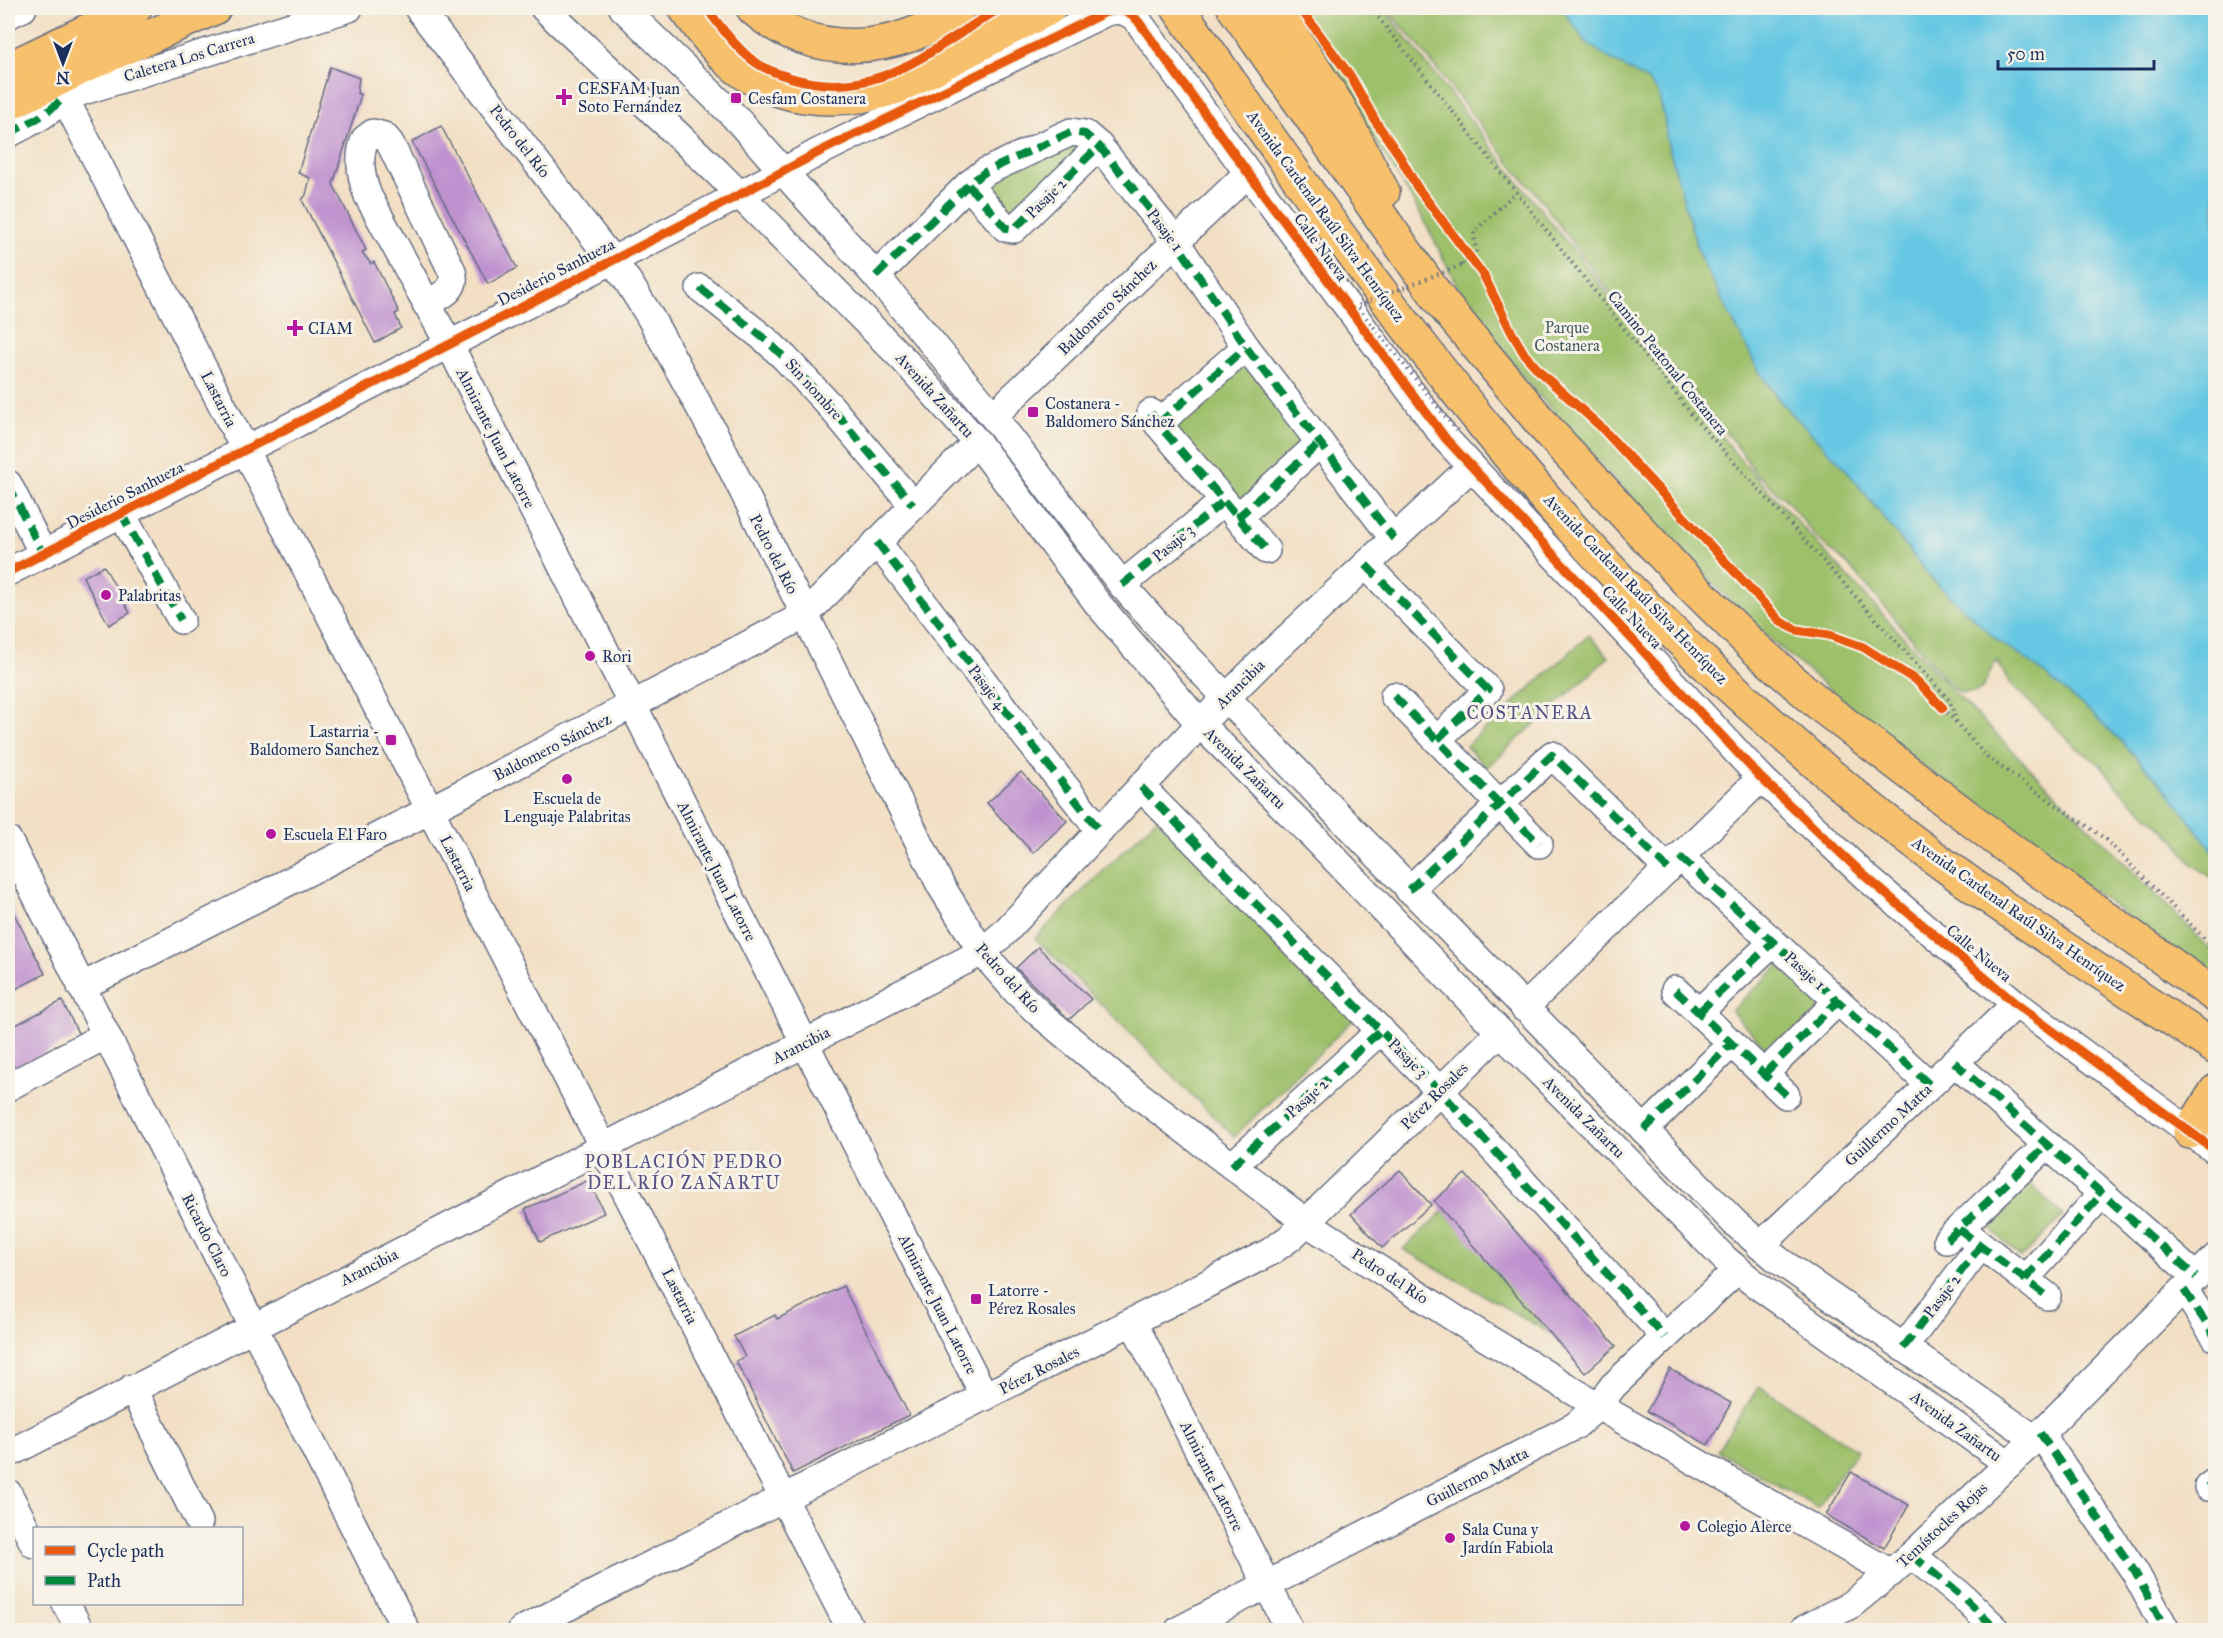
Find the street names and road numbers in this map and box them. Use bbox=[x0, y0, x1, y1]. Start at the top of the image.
street label: Caletera Los Carrera bbox=[121, 28, 257, 86]
street label: Pedro del Río bbox=[486, 101, 554, 181]
street label: Avenida Cardenal Raúl Silva Henríquez bbox=[1242, 106, 1409, 326]
street label: Pasaje 2 bbox=[1022, 173, 1071, 222]
street label: Pasaje 1 bbox=[1143, 205, 1187, 255]
street label: Calle Nueva bbox=[1290, 209, 1352, 285]
street label: Desiderio Sanhueza bbox=[494, 234, 618, 310]
street label: Baldomero Sánchez bbox=[1054, 255, 1161, 359]
street label: Camino Peatonal Costanera bbox=[1604, 287, 1732, 439]
street label: Avenida Zañartu bbox=[891, 348, 978, 442]
street label: Sin nombre bbox=[781, 354, 847, 424]
street label: Almirante Juan Latorre bbox=[451, 364, 540, 512]
street label: Lastarria bbox=[197, 368, 241, 430]
street label: Desiderio Sanhueza bbox=[63, 457, 187, 533]
street label: Avenida Cardenal Raúl Silva Henríquez bbox=[1539, 489, 1732, 689]
street label: Pedro del Río bbox=[746, 511, 802, 597]
street label: Pasaje 3 bbox=[1148, 520, 1198, 566]
street label: Calle Nueva bbox=[1598, 582, 1666, 653]
street label: Arancibia bbox=[1211, 655, 1269, 713]
street label: Pasaje 4 bbox=[964, 661, 1011, 714]
street label: Baldomero Sánchez bbox=[490, 709, 615, 785]
street label: Avenida Zañartu bbox=[1199, 722, 1290, 813]
street label: Almirante Juan Latorre bbox=[672, 797, 761, 945]
street label: Lastarria bbox=[436, 832, 480, 894]
street label: Avenida Cardenal Raúl Silva Henríquez bbox=[1907, 832, 2130, 996]
street label: Calle Nueva bbox=[1943, 920, 2016, 986]
street label: Pedro del Río bbox=[972, 939, 1044, 1017]
street label: Pasaje 1 bbox=[1781, 948, 1829, 994]
street label: Arancibia bbox=[768, 1022, 833, 1068]
street label: Pasaje 3 bbox=[1384, 1034, 1432, 1082]
street label: Pérez Rosales bbox=[1396, 1058, 1472, 1134]
street label: Avenida Zañartu bbox=[1538, 1071, 1629, 1162]
street label: Pasaje 2 bbox=[1282, 1074, 1332, 1122]
street label: Guillermo Matta bbox=[1840, 1080, 1936, 1170]
street label: Ricardo Claro bbox=[178, 1190, 236, 1280]
street label: Almirante Juan Latorre bbox=[893, 1230, 982, 1378]
street label: Arancibia bbox=[336, 1244, 401, 1290]
street label: Pedro del Río bbox=[1348, 1244, 1432, 1308]
street label: Lastarria bbox=[658, 1265, 702, 1327]
street label: Pasaje 2 bbox=[1919, 1270, 1965, 1322]
street label: Pérez Rosales bbox=[996, 1342, 1082, 1398]
street label: Avenida Zañartu bbox=[1906, 1386, 2006, 1466]
street label: Almirante Latorre bbox=[1176, 1417, 1248, 1535]
street label: Guillermo Matta bbox=[1423, 1443, 1532, 1511]
street label: Temístocles Rojas bbox=[1893, 1478, 1991, 1572]

